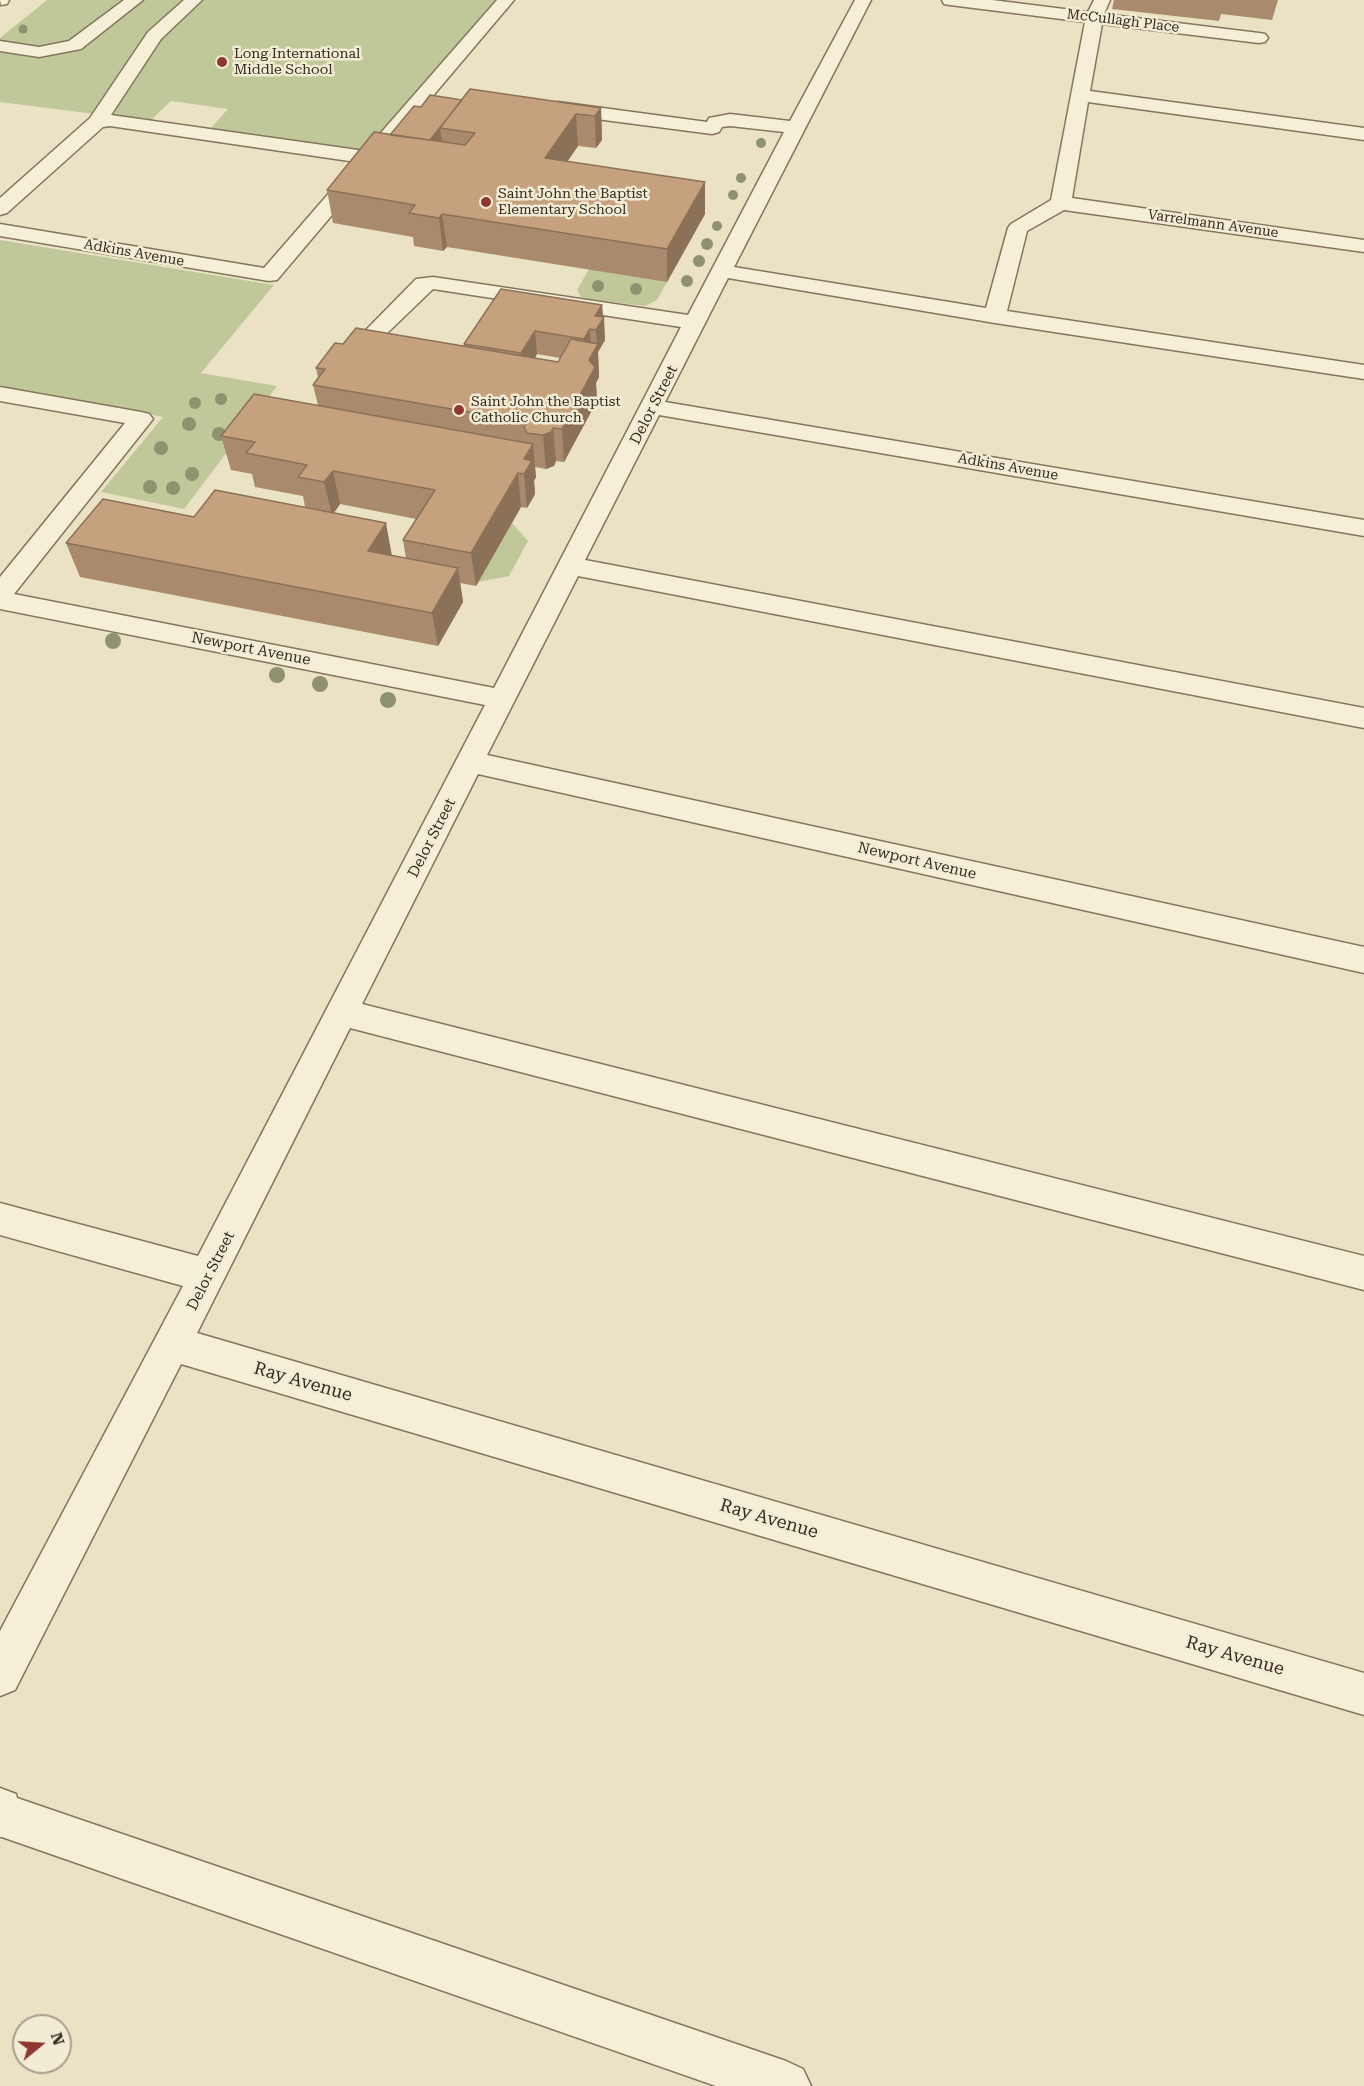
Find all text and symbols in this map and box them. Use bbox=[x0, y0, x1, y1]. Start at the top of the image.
street label: McCullagh Place bbox=[1066, 6, 1180, 36]
place label: Long International Middle School bbox=[234, 46, 360, 78]
marker: Long International Middle School bbox=[215, 55, 229, 69]
place label: Saint John the Baptist Elementary School bbox=[498, 186, 648, 219]
marker: Saint John the Baptist Elementary School bbox=[479, 195, 493, 209]
street label: Varrelmann Avenue bbox=[1147, 207, 1279, 241]
street label: Adkins Avenue bbox=[83, 236, 185, 270]
street label: Delor Street bbox=[626, 362, 682, 448]
place label: Saint John the Baptist Catholic Church bbox=[471, 394, 621, 426]
marker: Saint John the Baptist Catholic Church bbox=[452, 403, 466, 417]
street label: Adkins Avenue bbox=[957, 450, 1059, 484]
street label: Newport Avenue bbox=[190, 629, 312, 669]
street label: Delor Street bbox=[404, 795, 460, 881]
street label: Newport Avenue bbox=[856, 839, 978, 883]
street label: Delor Street bbox=[183, 1228, 239, 1314]
street label: Ray Avenue bbox=[251, 1358, 355, 1406]
street label: Ray Avenue bbox=[717, 1495, 821, 1543]
street label: Ray Avenue bbox=[1183, 1632, 1287, 1680]
north arrow bbox=[12, 2014, 72, 2074]
text: N bbox=[47, 2030, 69, 2048]

